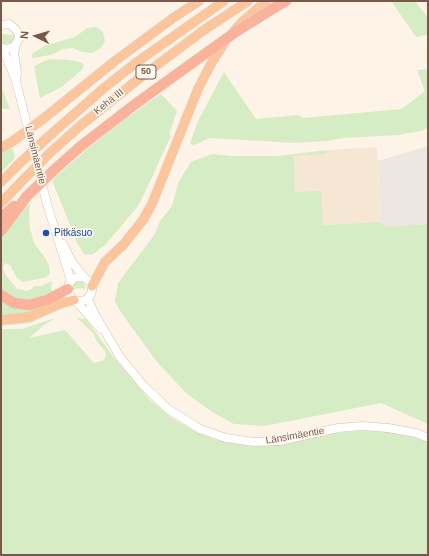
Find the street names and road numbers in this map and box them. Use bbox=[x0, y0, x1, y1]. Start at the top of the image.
road number: 50 bbox=[136, 65, 156, 79]
street label: Kehä III bbox=[92, 86, 126, 118]
street label: Länsimäentie bbox=[22, 125, 48, 185]
street label: Länsimäentie bbox=[265, 425, 325, 447]

